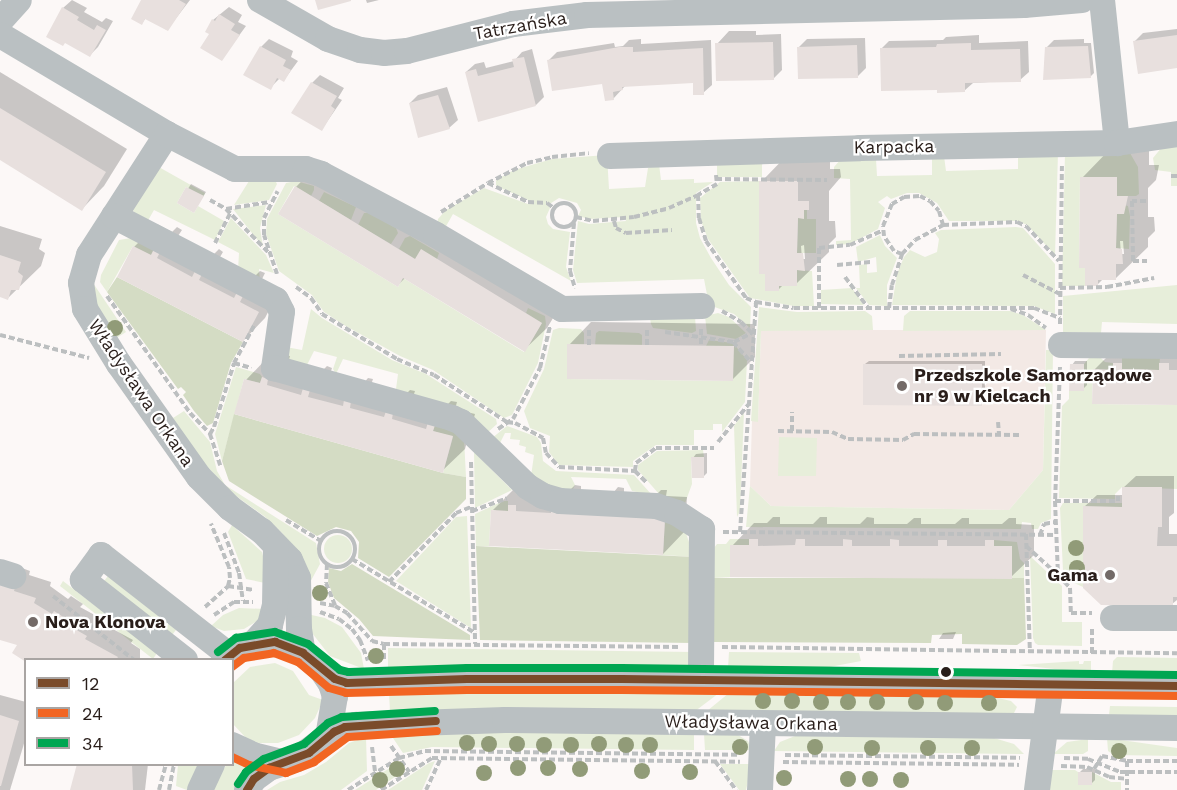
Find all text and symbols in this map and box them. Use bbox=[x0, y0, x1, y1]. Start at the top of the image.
street label: Tatrzańska bbox=[472, 7, 568, 45]
street label: Karpacka bbox=[853, 135, 935, 159]
street label: Władysława Orkana bbox=[83, 315, 199, 471]
place label: Przedszkole Samorządowe nr 9 w Kielcach bbox=[914, 365, 1152, 407]
marker: Przedszkole Samorządowe nr 9 w Kielcach bbox=[895, 379, 909, 393]
place label: Gama bbox=[1047, 564, 1098, 586]
marker: Gama bbox=[1103, 568, 1117, 582]
place label: Nova Klonova bbox=[45, 611, 166, 633]
marker: Nova Klonova bbox=[26, 615, 40, 629]
legend bbox=[24, 658, 234, 766]
unlabelled marker bbox=[940, 666, 952, 678]
text: 12 bbox=[82, 673, 100, 694]
text: 24 bbox=[82, 703, 103, 724]
street label: Władysława Orkana bbox=[664, 711, 838, 735]
text: 34 bbox=[82, 733, 104, 754]

